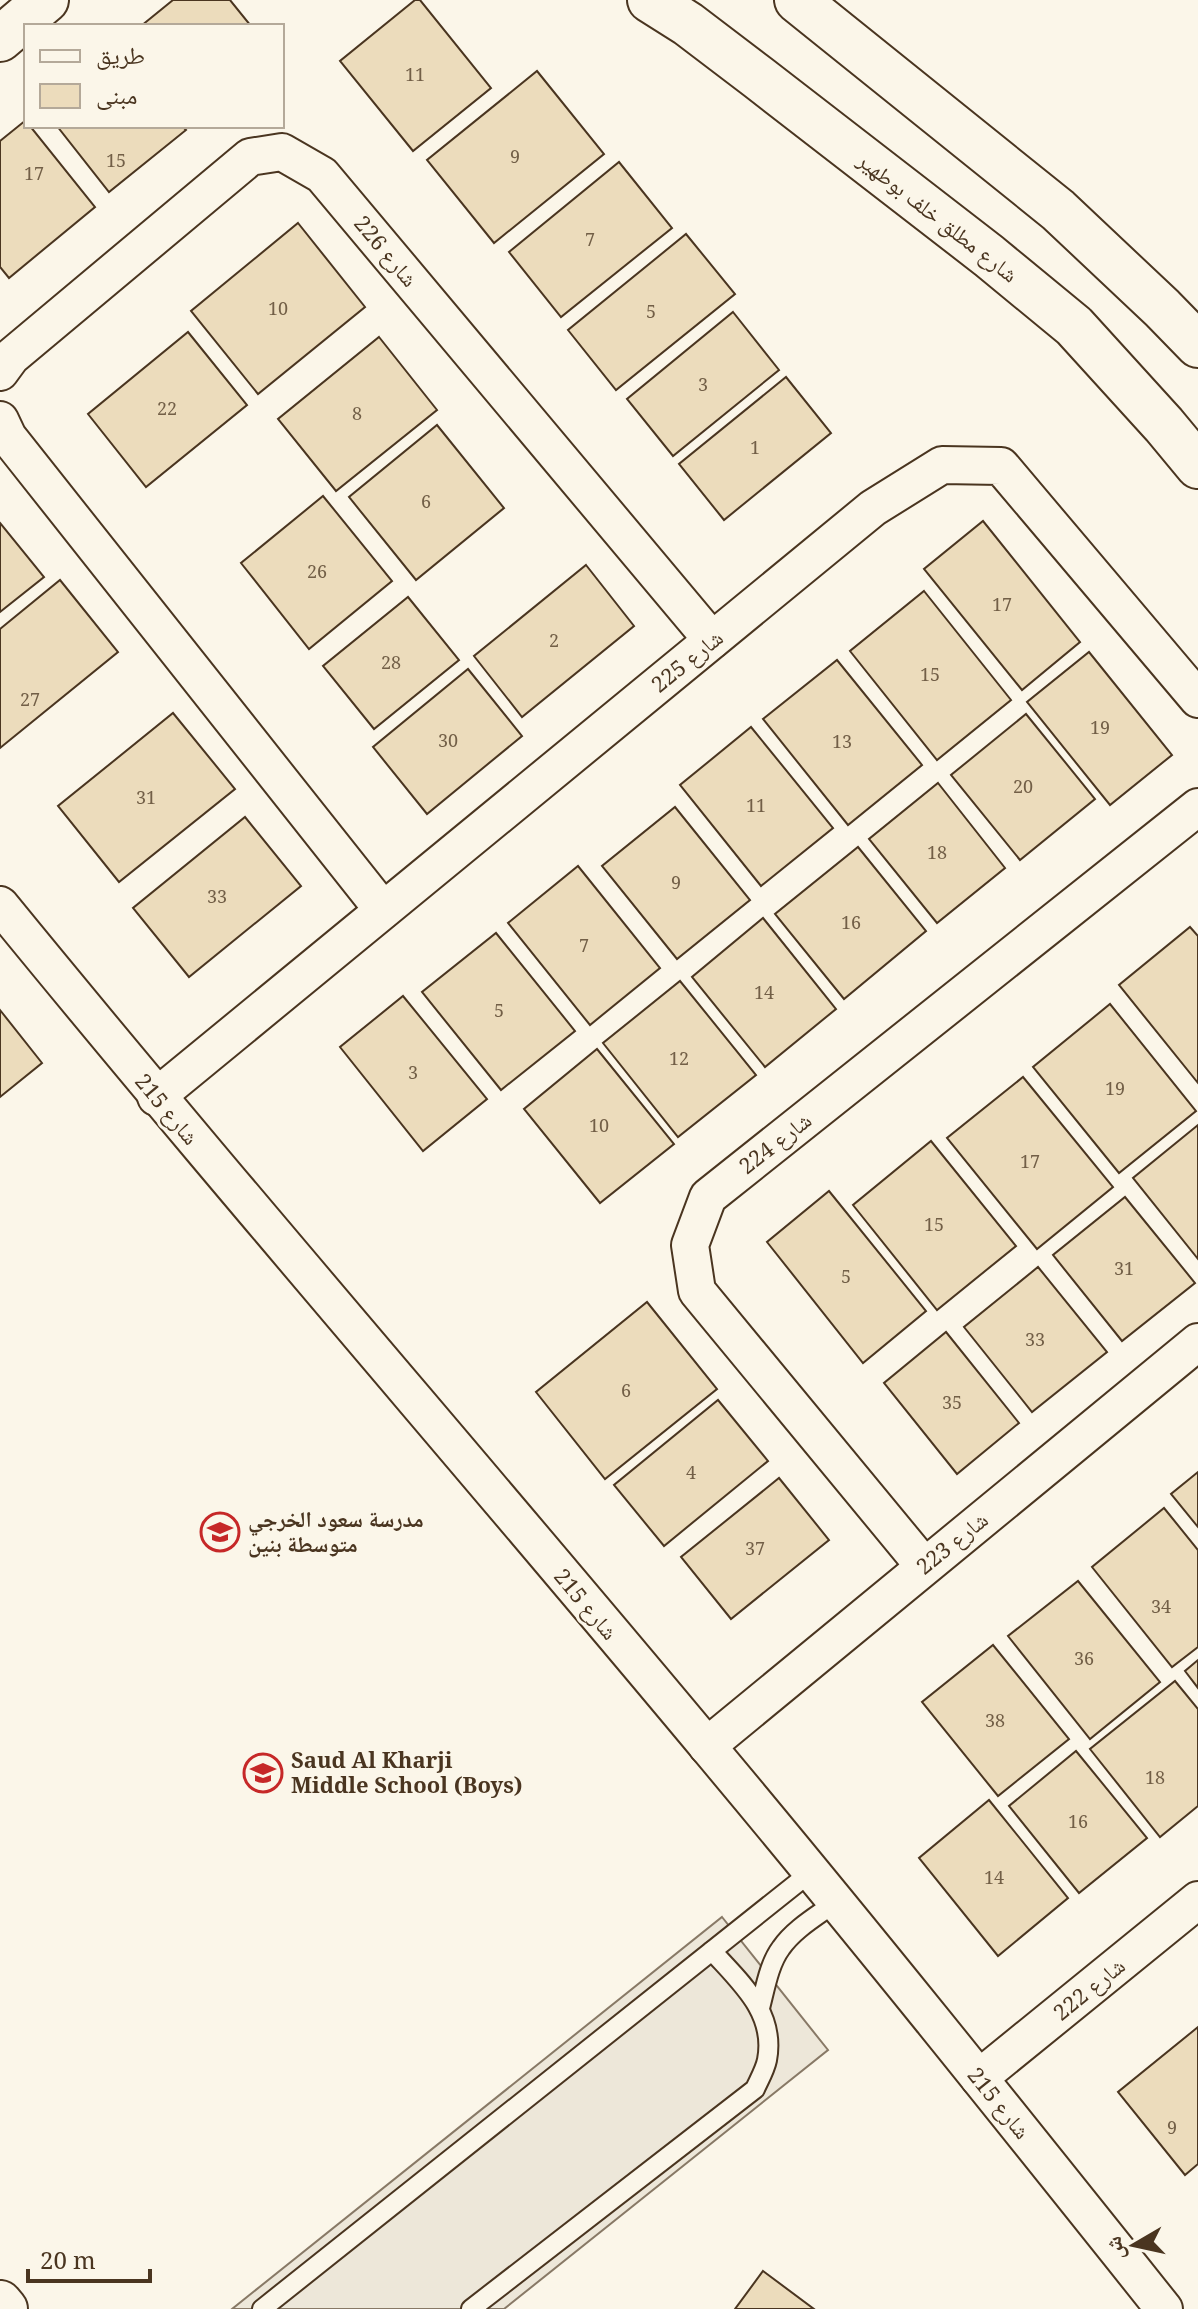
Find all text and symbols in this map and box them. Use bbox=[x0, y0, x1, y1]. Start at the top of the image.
legend bbox=[24, 24, 284, 128]
text: طريق bbox=[96, 38, 145, 71]
house number: 11 bbox=[405, 62, 425, 86]
text: مبنى bbox=[96, 78, 137, 111]
house number: 9 bbox=[510, 144, 520, 168]
street label: شارع مطلق خلف بوطهير bbox=[851, 144, 1025, 288]
house number: 15 bbox=[106, 148, 126, 172]
house number: 17 bbox=[24, 161, 44, 185]
street label: شارع 226 bbox=[348, 208, 425, 292]
house number: 7 bbox=[585, 227, 595, 251]
house number: 10 bbox=[268, 296, 288, 320]
house number: 5 bbox=[646, 299, 656, 323]
house number: 3 bbox=[698, 372, 708, 396]
house number: 22 bbox=[157, 396, 177, 420]
house number: 8 bbox=[352, 401, 362, 425]
house number: 1 bbox=[750, 435, 760, 459]
house number: 6 bbox=[421, 489, 431, 513]
house number: 26 bbox=[307, 559, 327, 583]
house number: 17 bbox=[992, 592, 1012, 616]
street label: شارع 225 bbox=[644, 622, 729, 698]
house number: 2 bbox=[549, 628, 559, 652]
house number: 28 bbox=[381, 650, 401, 674]
house number: 15 bbox=[920, 662, 940, 686]
house number: 27 bbox=[20, 687, 40, 711]
house number: 19 bbox=[1090, 715, 1110, 739]
house number: 30 bbox=[438, 728, 458, 752]
house number: 13 bbox=[832, 729, 852, 753]
house number: 20 bbox=[1013, 774, 1033, 798]
house number: 31 bbox=[136, 785, 156, 809]
house number: 11 bbox=[746, 793, 766, 817]
house number: 18 bbox=[927, 840, 947, 864]
house number: 9 bbox=[671, 870, 681, 894]
house number: 33 bbox=[207, 884, 227, 908]
house number: 16 bbox=[841, 910, 861, 934]
house number: 7 bbox=[579, 933, 589, 957]
house number: 14 bbox=[754, 980, 774, 1004]
house number: 5 bbox=[494, 998, 504, 1022]
house number: 12 bbox=[669, 1046, 689, 1070]
house number: 3 bbox=[408, 1060, 418, 1084]
street label: شارع 215 bbox=[129, 1066, 206, 1150]
house number: 19 bbox=[1105, 1076, 1125, 1100]
street label: شارع 224 bbox=[732, 1104, 817, 1180]
house number: 10 bbox=[589, 1113, 609, 1137]
house number: 17 bbox=[1020, 1149, 1040, 1173]
house number: 15 bbox=[924, 1212, 944, 1236]
house number: 31 bbox=[1114, 1256, 1134, 1280]
house number: 5 bbox=[841, 1264, 851, 1288]
house number: 33 bbox=[1025, 1327, 1045, 1351]
house number: 6 bbox=[621, 1378, 631, 1402]
house number: 35 bbox=[942, 1390, 962, 1414]
house number: 4 bbox=[686, 1460, 696, 1484]
place label: مدرسة سعود الخرجي متوسطة بنين bbox=[248, 1503, 424, 1558]
street label: شارع 223 bbox=[909, 1504, 994, 1580]
school or university icon: مدرسة سعود الخرجي متوسطة بنين bbox=[199, 1511, 241, 1553]
house number: 37 bbox=[745, 1536, 765, 1560]
street label: شارع 215 bbox=[548, 1561, 625, 1645]
house number: 34 bbox=[1151, 1594, 1171, 1618]
house number: 36 bbox=[1074, 1646, 1094, 1670]
house number: 38 bbox=[985, 1708, 1005, 1732]
place label: Saud Al Kharji Middle School (Boys) bbox=[291, 1744, 523, 1799]
school or university icon: Saud Al Kharji Middle School (Boys) bbox=[242, 1752, 284, 1794]
house number: 18 bbox=[1145, 1765, 1165, 1789]
house number: 16 bbox=[1068, 1809, 1088, 1833]
house number: 14 bbox=[984, 1865, 1004, 1889]
street label: شارع 222 bbox=[1046, 1950, 1131, 2026]
street label: شارع 215 bbox=[962, 2060, 1038, 2145]
house number: 9 bbox=[1167, 2115, 1177, 2139]
north arrow bbox=[1094, 2205, 1174, 2285]
scale bar bbox=[28, 2233, 150, 2283]
text: ش bbox=[1097, 2234, 1130, 2262]
text: 20 m bbox=[40, 2243, 96, 2276]

